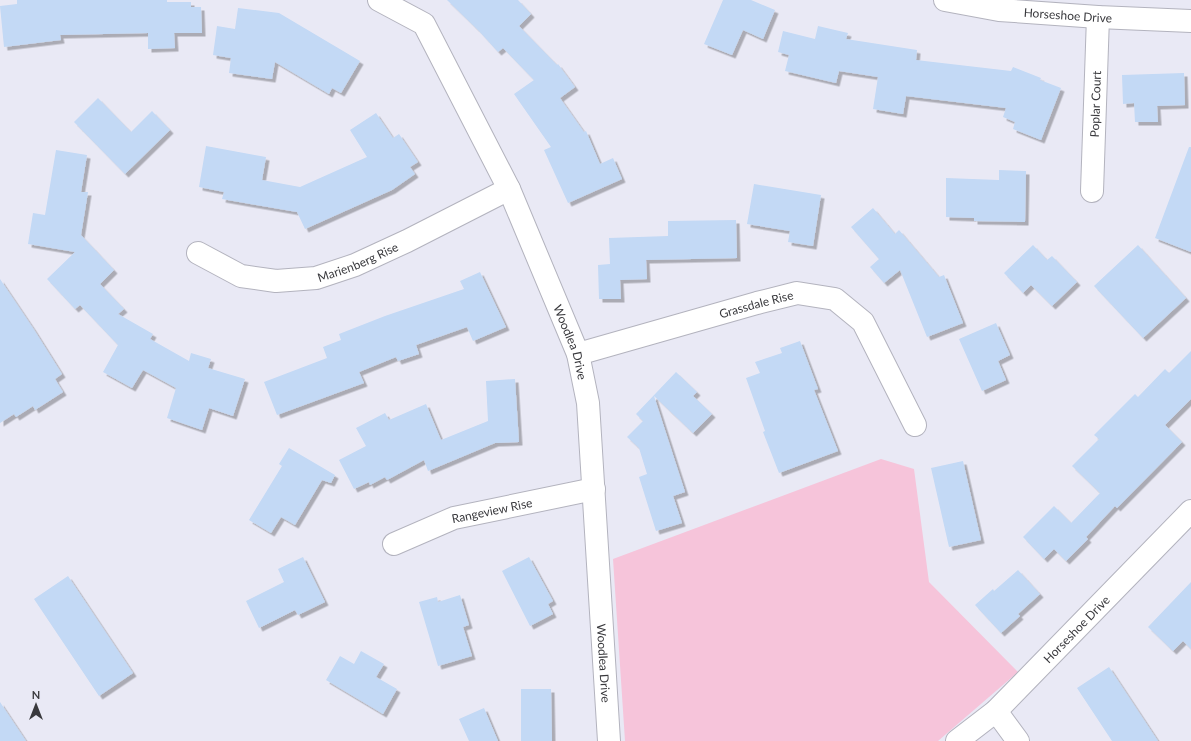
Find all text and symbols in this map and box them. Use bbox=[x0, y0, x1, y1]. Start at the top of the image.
street label: Horseshoe Drive bbox=[1023, 4, 1112, 25]
street label: Poplar Court bbox=[1086, 70, 1104, 138]
street label: Marienberg Rise bbox=[315, 239, 400, 285]
street label: Grassdale Rise bbox=[717, 287, 795, 321]
street label: Woodlea Drive bbox=[551, 302, 591, 381]
street label: Rangeview Rise bbox=[450, 495, 533, 526]
street label: Horseshoe Drive bbox=[1040, 592, 1112, 666]
street label: Woodlea Drive bbox=[594, 623, 614, 703]
north arrow bbox=[16, 685, 56, 725]
text: N bbox=[32, 688, 40, 701]

